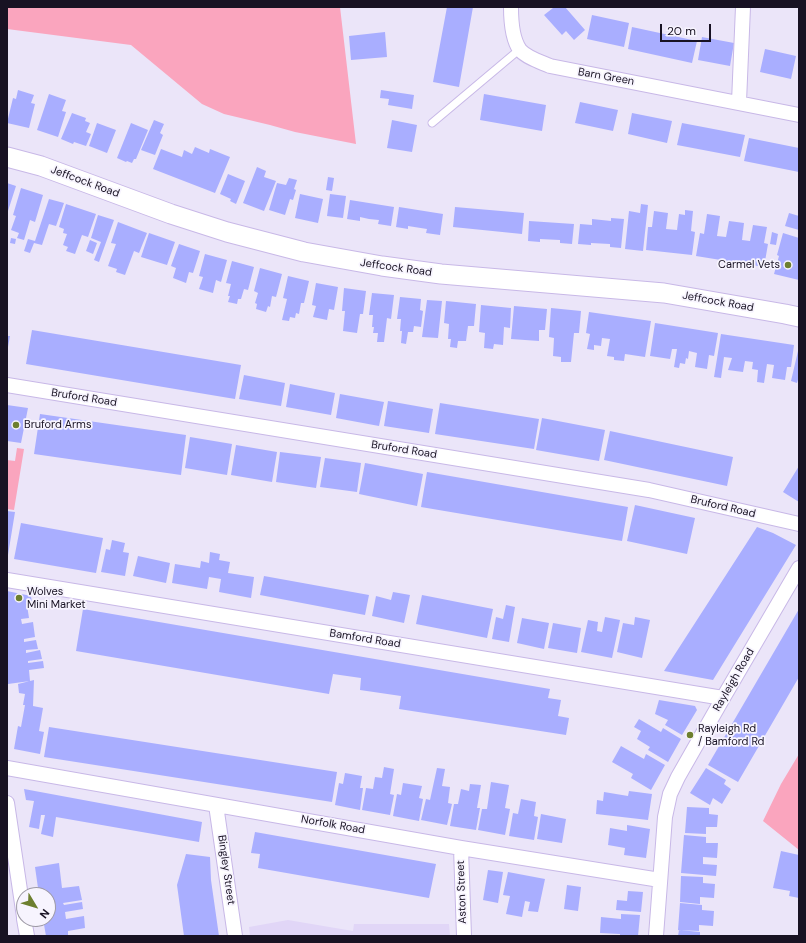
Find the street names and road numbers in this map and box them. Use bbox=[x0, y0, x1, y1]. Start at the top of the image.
street label: Barn Green bbox=[577, 66, 635, 88]
street label: Jeffcock Road bbox=[49, 163, 121, 201]
street label: Jeffcock Road bbox=[359, 256, 433, 280]
street label: Jeffcock Road bbox=[681, 289, 755, 315]
street label: Bruford Road bbox=[50, 386, 118, 410]
street label: Bruford Road bbox=[370, 438, 438, 462]
street label: Bruford Road bbox=[689, 493, 757, 521]
street label: Bamford Road bbox=[329, 627, 401, 651]
street label: Rayleigh Road bbox=[711, 646, 757, 714]
street label: Norfolk Road bbox=[300, 813, 366, 837]
street label: Bingley Street bbox=[215, 834, 237, 906]
street label: Aston Street bbox=[454, 860, 470, 924]

